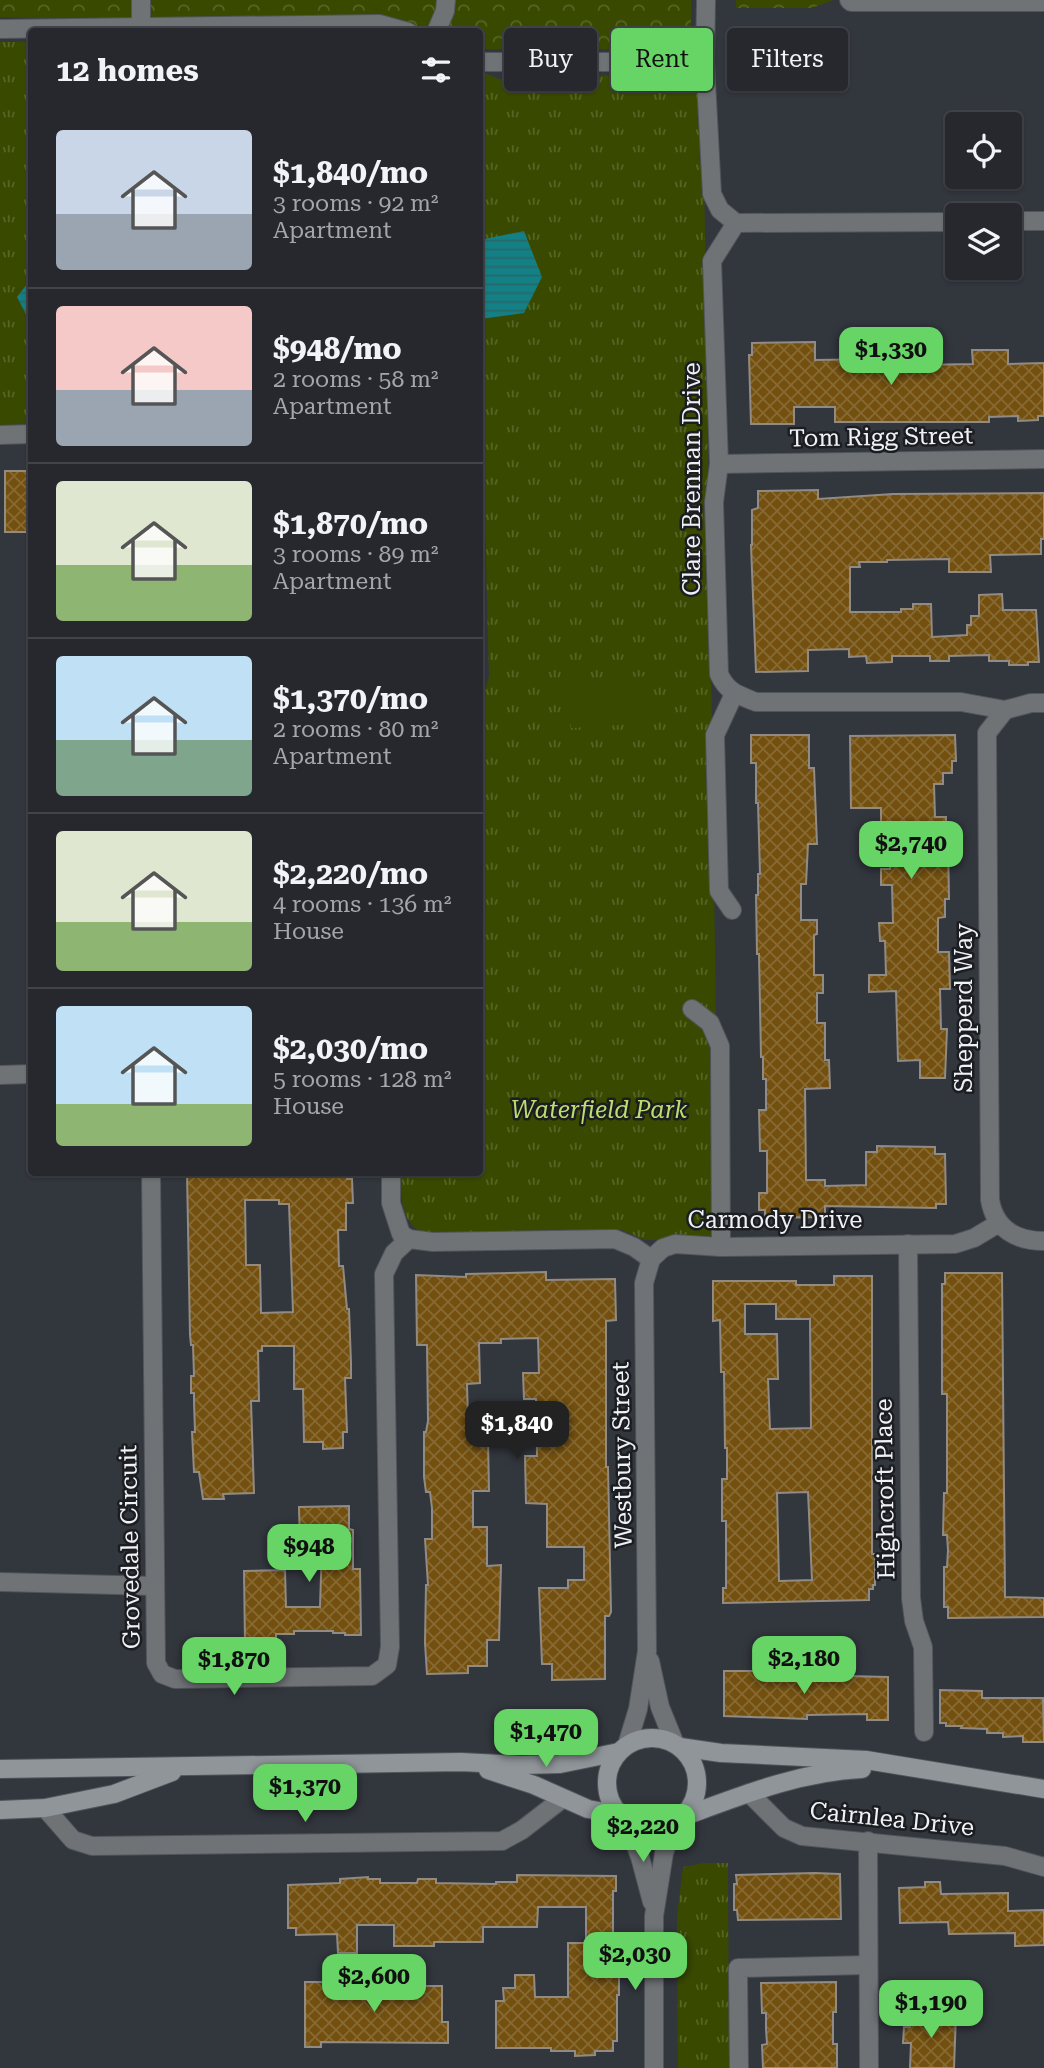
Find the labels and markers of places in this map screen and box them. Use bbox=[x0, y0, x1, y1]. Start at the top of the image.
pin: $1,330 bbox=[834, 328, 948, 387]
pin: $2,740 bbox=[854, 822, 968, 881]
pin: $1,840 bbox=[460, 1402, 574, 1461]
pin: $948 bbox=[268, 1524, 350, 1584]
pin: $2,180 bbox=[747, 1636, 861, 1696]
pin: $1,870 bbox=[177, 1638, 291, 1697]
pin: $1,470 bbox=[489, 1710, 603, 1769]
pin: $1,370 bbox=[248, 1764, 362, 1824]
pin: $2,220 bbox=[586, 1804, 700, 1864]
pin: $2,030 bbox=[578, 1932, 692, 1992]
pin: $2,600 bbox=[317, 1954, 431, 2014]
pin: $1,190 bbox=[874, 1980, 988, 2040]

